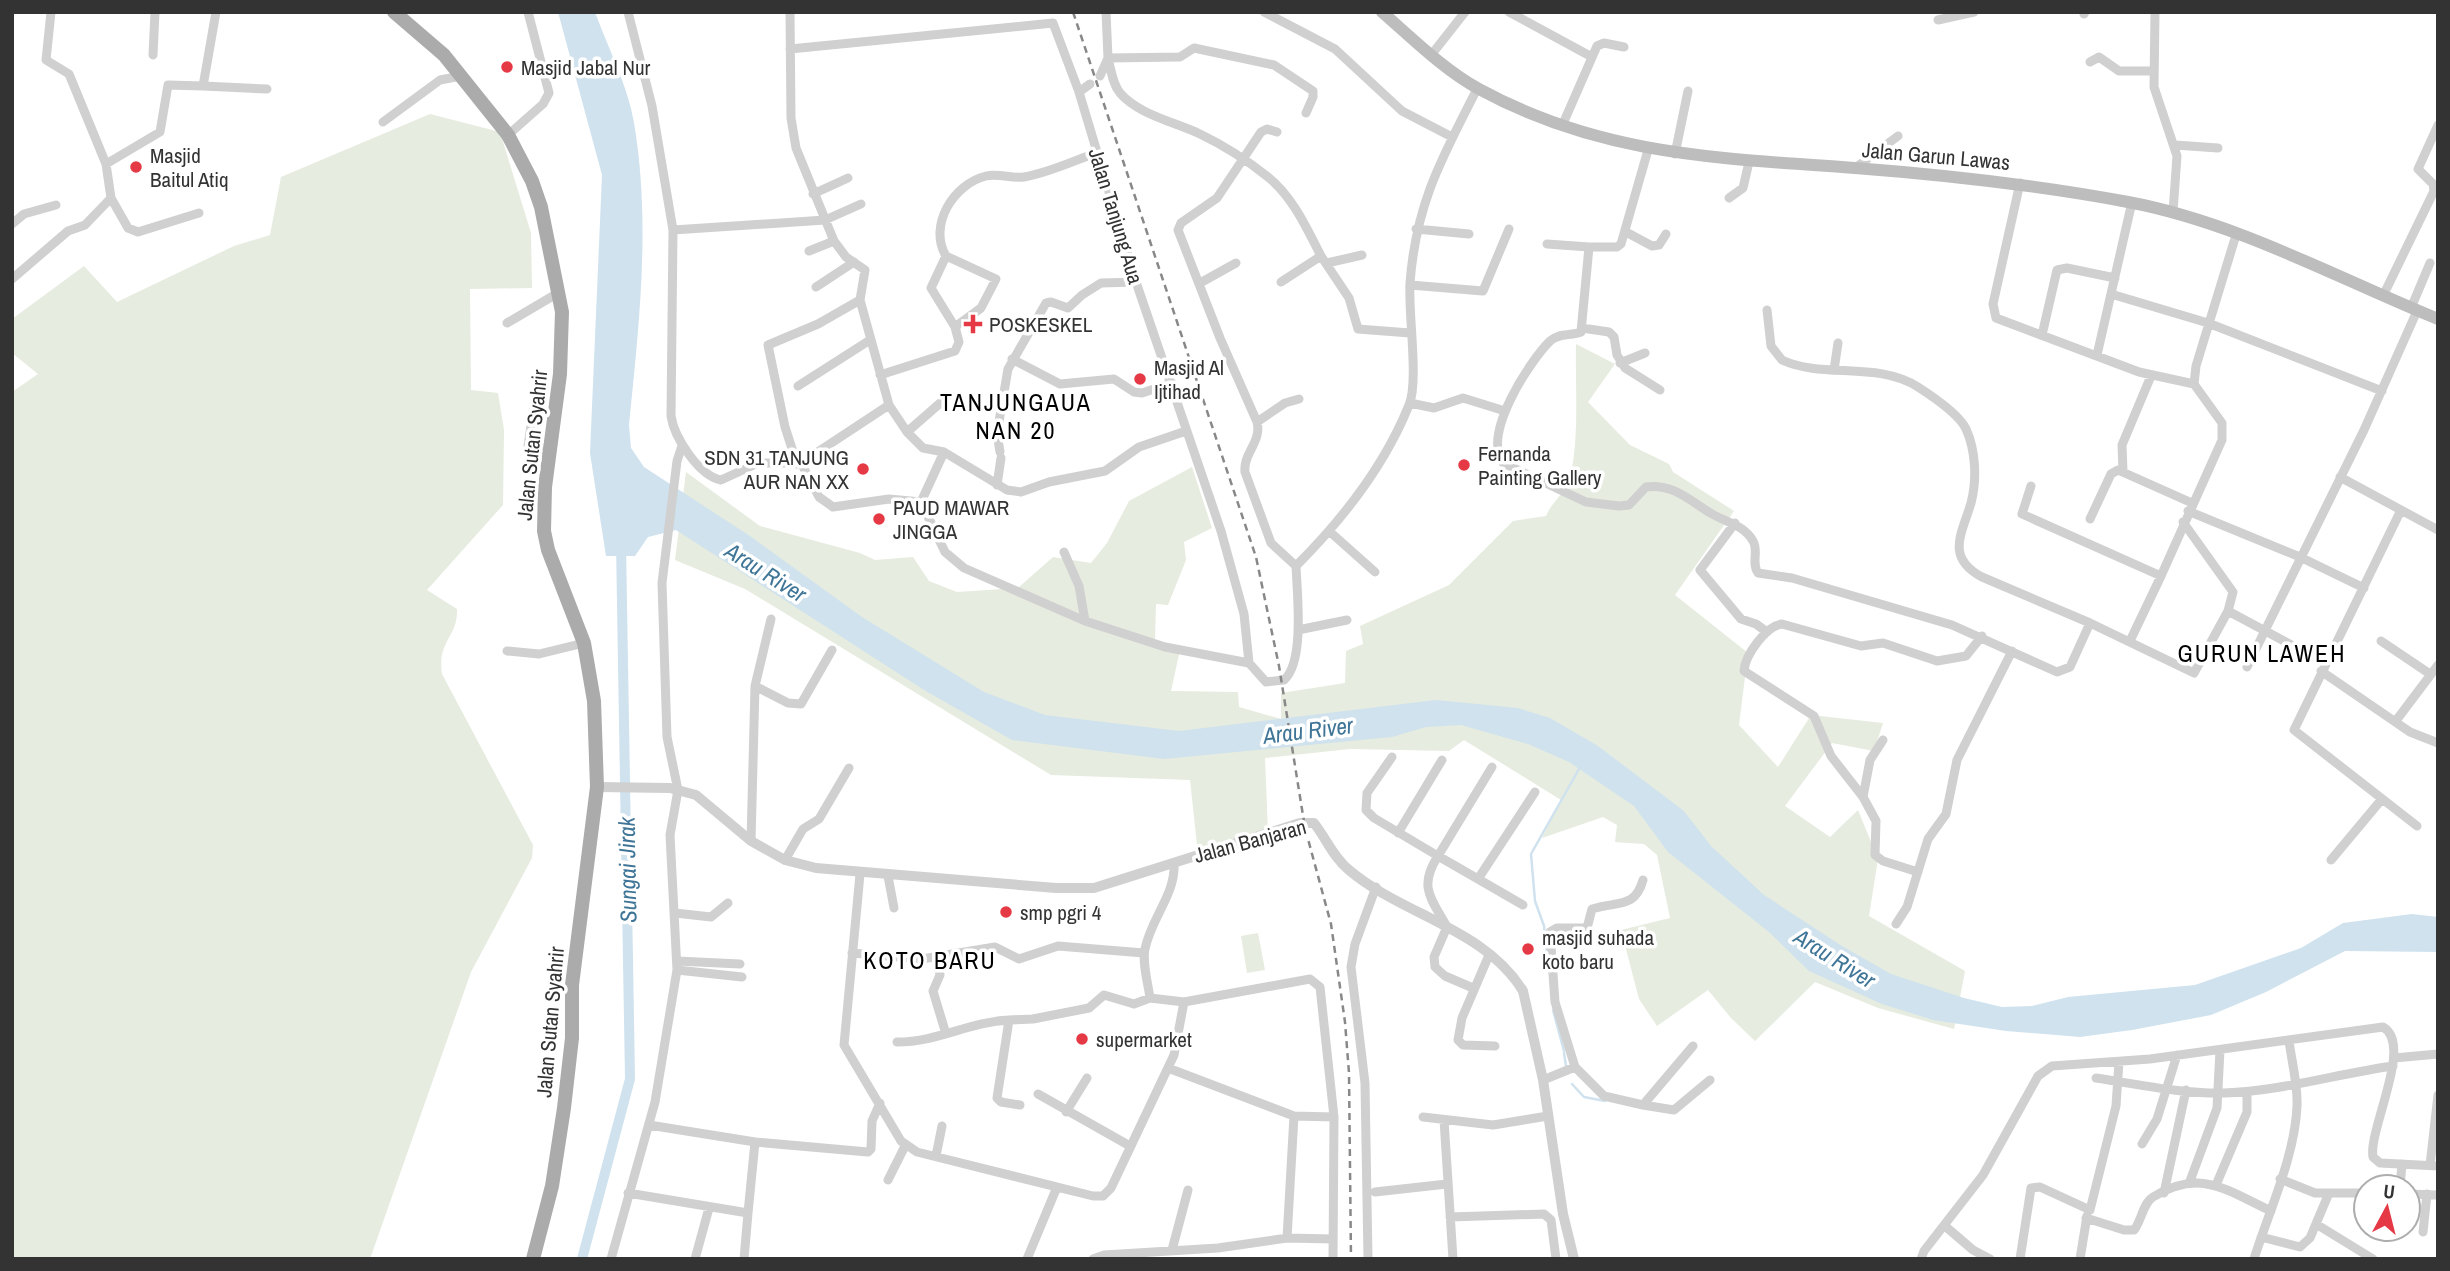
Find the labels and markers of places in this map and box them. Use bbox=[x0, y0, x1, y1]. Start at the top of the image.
place label: Masjid Jabal Nur bbox=[521, 53, 650, 82]
marker: Masjid Jabal Nur bbox=[499, 59, 515, 75]
place label: Masjid Baitul Atiq bbox=[150, 141, 229, 194]
marker: Masjid Baitul Atiq bbox=[128, 159, 144, 175]
place label: POSKESKEL bbox=[989, 310, 1093, 339]
marker: POSKESKEL bbox=[963, 314, 983, 334]
place label: Masjid Al Ijtihad bbox=[1154, 353, 1224, 406]
marker: Masjid Al Ijtihad bbox=[1132, 371, 1148, 387]
place label: Fernanda Painting Gallery bbox=[1478, 439, 1602, 492]
place label: SDN 31 TANJUNG AUR NAN XX bbox=[704, 443, 849, 496]
marker: Fernanda Painting Gallery bbox=[1456, 457, 1472, 473]
marker: SDN 31 TANJUNG AUR NAN XX bbox=[855, 461, 871, 477]
place label: PAUD MAWAR JINGGA bbox=[893, 493, 1009, 546]
marker: PAUD MAWAR JINGGA bbox=[871, 511, 887, 527]
place label: smp pgri 4 bbox=[1020, 898, 1102, 927]
marker: smp pgri 4 bbox=[998, 904, 1014, 920]
place label: masjid suhada koto baru bbox=[1542, 923, 1654, 976]
marker: masjid suhada koto baru bbox=[1520, 941, 1536, 957]
place label: supermarket bbox=[1096, 1025, 1192, 1054]
marker: supermarket bbox=[1074, 1031, 1090, 1047]

